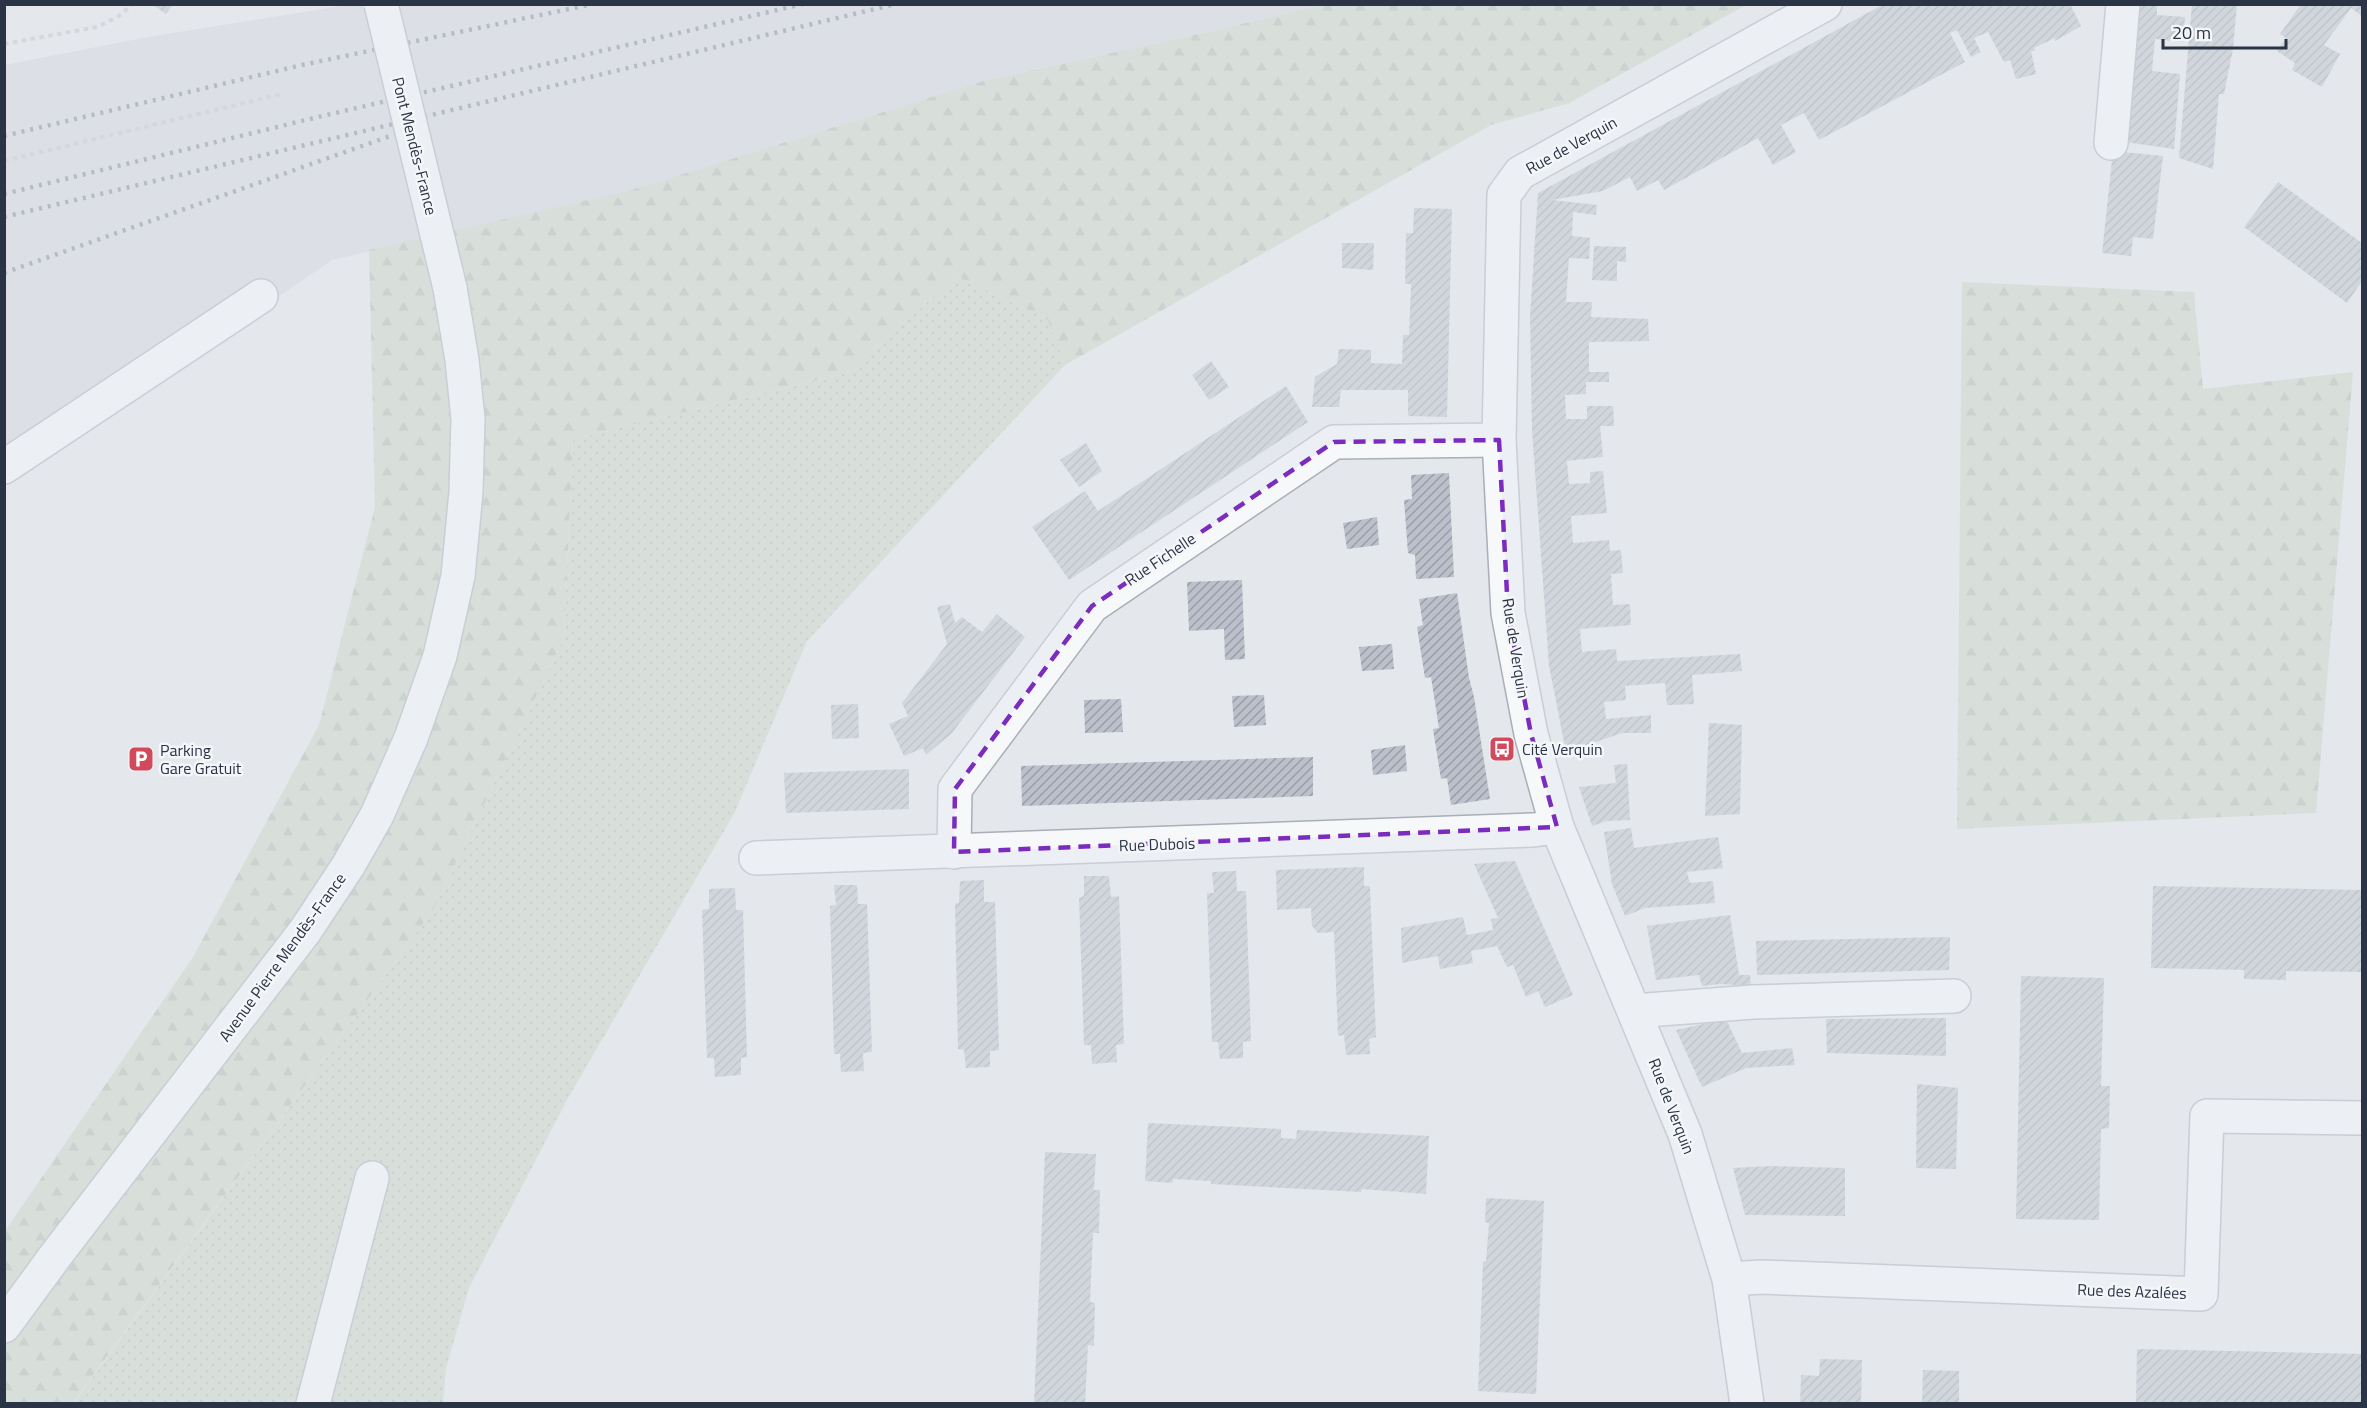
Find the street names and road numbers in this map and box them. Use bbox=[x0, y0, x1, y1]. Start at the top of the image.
street label: Pont Mendès-France bbox=[386, 74, 444, 218]
street label: Rue de Verquin bbox=[1521, 110, 1621, 180]
street label: Rue Fichelle bbox=[1120, 526, 1200, 592]
street label: Rue de Verquin bbox=[1496, 596, 1536, 700]
street label: Rue Dubois bbox=[1118, 831, 1196, 857]
street label: Avenue Pierre Mendès-France bbox=[213, 868, 351, 1046]
street label: Rue de Verquin bbox=[1643, 1054, 1701, 1158]
street label: Rue des Azalées bbox=[2077, 1277, 2187, 1305]

